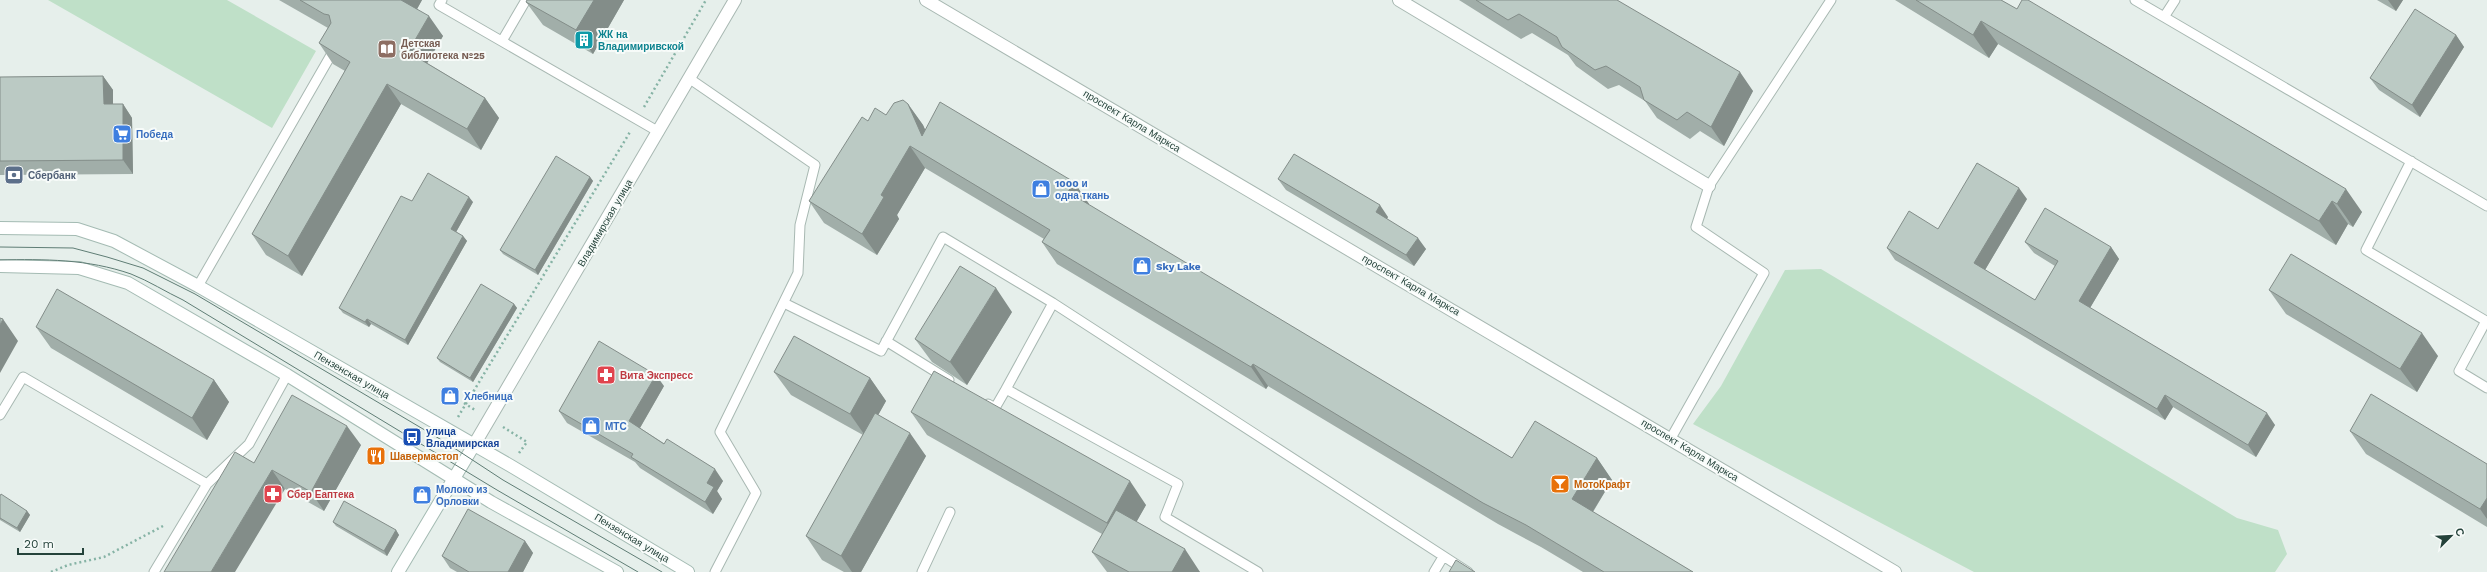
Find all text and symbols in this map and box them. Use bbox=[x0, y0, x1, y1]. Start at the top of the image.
building icon: ЖК на Владимиривской bbox=[573, 29, 595, 51]
place label: ЖК на Владимиривской bbox=[597, 29, 684, 52]
library icon: Детская библиотека №25 bbox=[376, 38, 398, 60]
place label: Детская библиотека №25 bbox=[401, 38, 485, 61]
street label: проспект Карла Маркса bbox=[1082, 88, 1183, 155]
supermarket icon: Победа bbox=[111, 123, 133, 145]
place label: Победа bbox=[136, 129, 173, 140]
bank icon: Сбербанк bbox=[3, 164, 25, 186]
place label: Сбербанк bbox=[28, 170, 77, 181]
street label: Владимирская улица bbox=[575, 177, 635, 269]
shop icon: 1000 и одна ткань bbox=[1030, 178, 1052, 200]
place label: 1000 и одна ткань bbox=[1055, 178, 1109, 201]
street label: проспект Карла Маркса bbox=[1360, 252, 1462, 318]
shop icon: Sky Lake bbox=[1131, 255, 1153, 277]
place label: Sky Lake bbox=[1156, 261, 1201, 272]
street label: Пензенская улица bbox=[312, 349, 392, 401]
pharmacy icon: Вита Экспресс bbox=[595, 364, 617, 386]
place label: Вита Экспресс bbox=[620, 370, 693, 381]
shop icon: Хлебница bbox=[439, 385, 461, 407]
place label: Хлебница bbox=[464, 391, 513, 402]
shop icon: МТС bbox=[580, 415, 602, 437]
street label: проспект Карла Маркса bbox=[1640, 417, 1741, 484]
place label: МТС bbox=[605, 421, 627, 432]
bus stop icon: улица Владимирская bbox=[401, 426, 423, 448]
place label: улица Владимирская bbox=[426, 426, 499, 449]
restaurant icon: Шавермастоп bbox=[365, 445, 387, 467]
place label: Шавермастоп bbox=[390, 451, 458, 462]
bar icon: МотоКрафт bbox=[1549, 473, 1571, 495]
place label: МотоКрафт bbox=[1574, 479, 1630, 490]
pharmacy icon: Сбер Еаптека bbox=[262, 483, 284, 505]
shop icon: Молоко из Орловки bbox=[411, 484, 433, 506]
place label: Молоко из Орловки bbox=[436, 484, 488, 507]
place label: Сбер Еаптека bbox=[287, 489, 355, 500]
street label: Пензенская улица bbox=[593, 511, 672, 565]
north arrow bbox=[2431, 516, 2471, 556]
text: С bbox=[2452, 526, 2467, 538]
scale bar bbox=[18, 530, 83, 556]
text: 20 m bbox=[24, 537, 54, 551]

